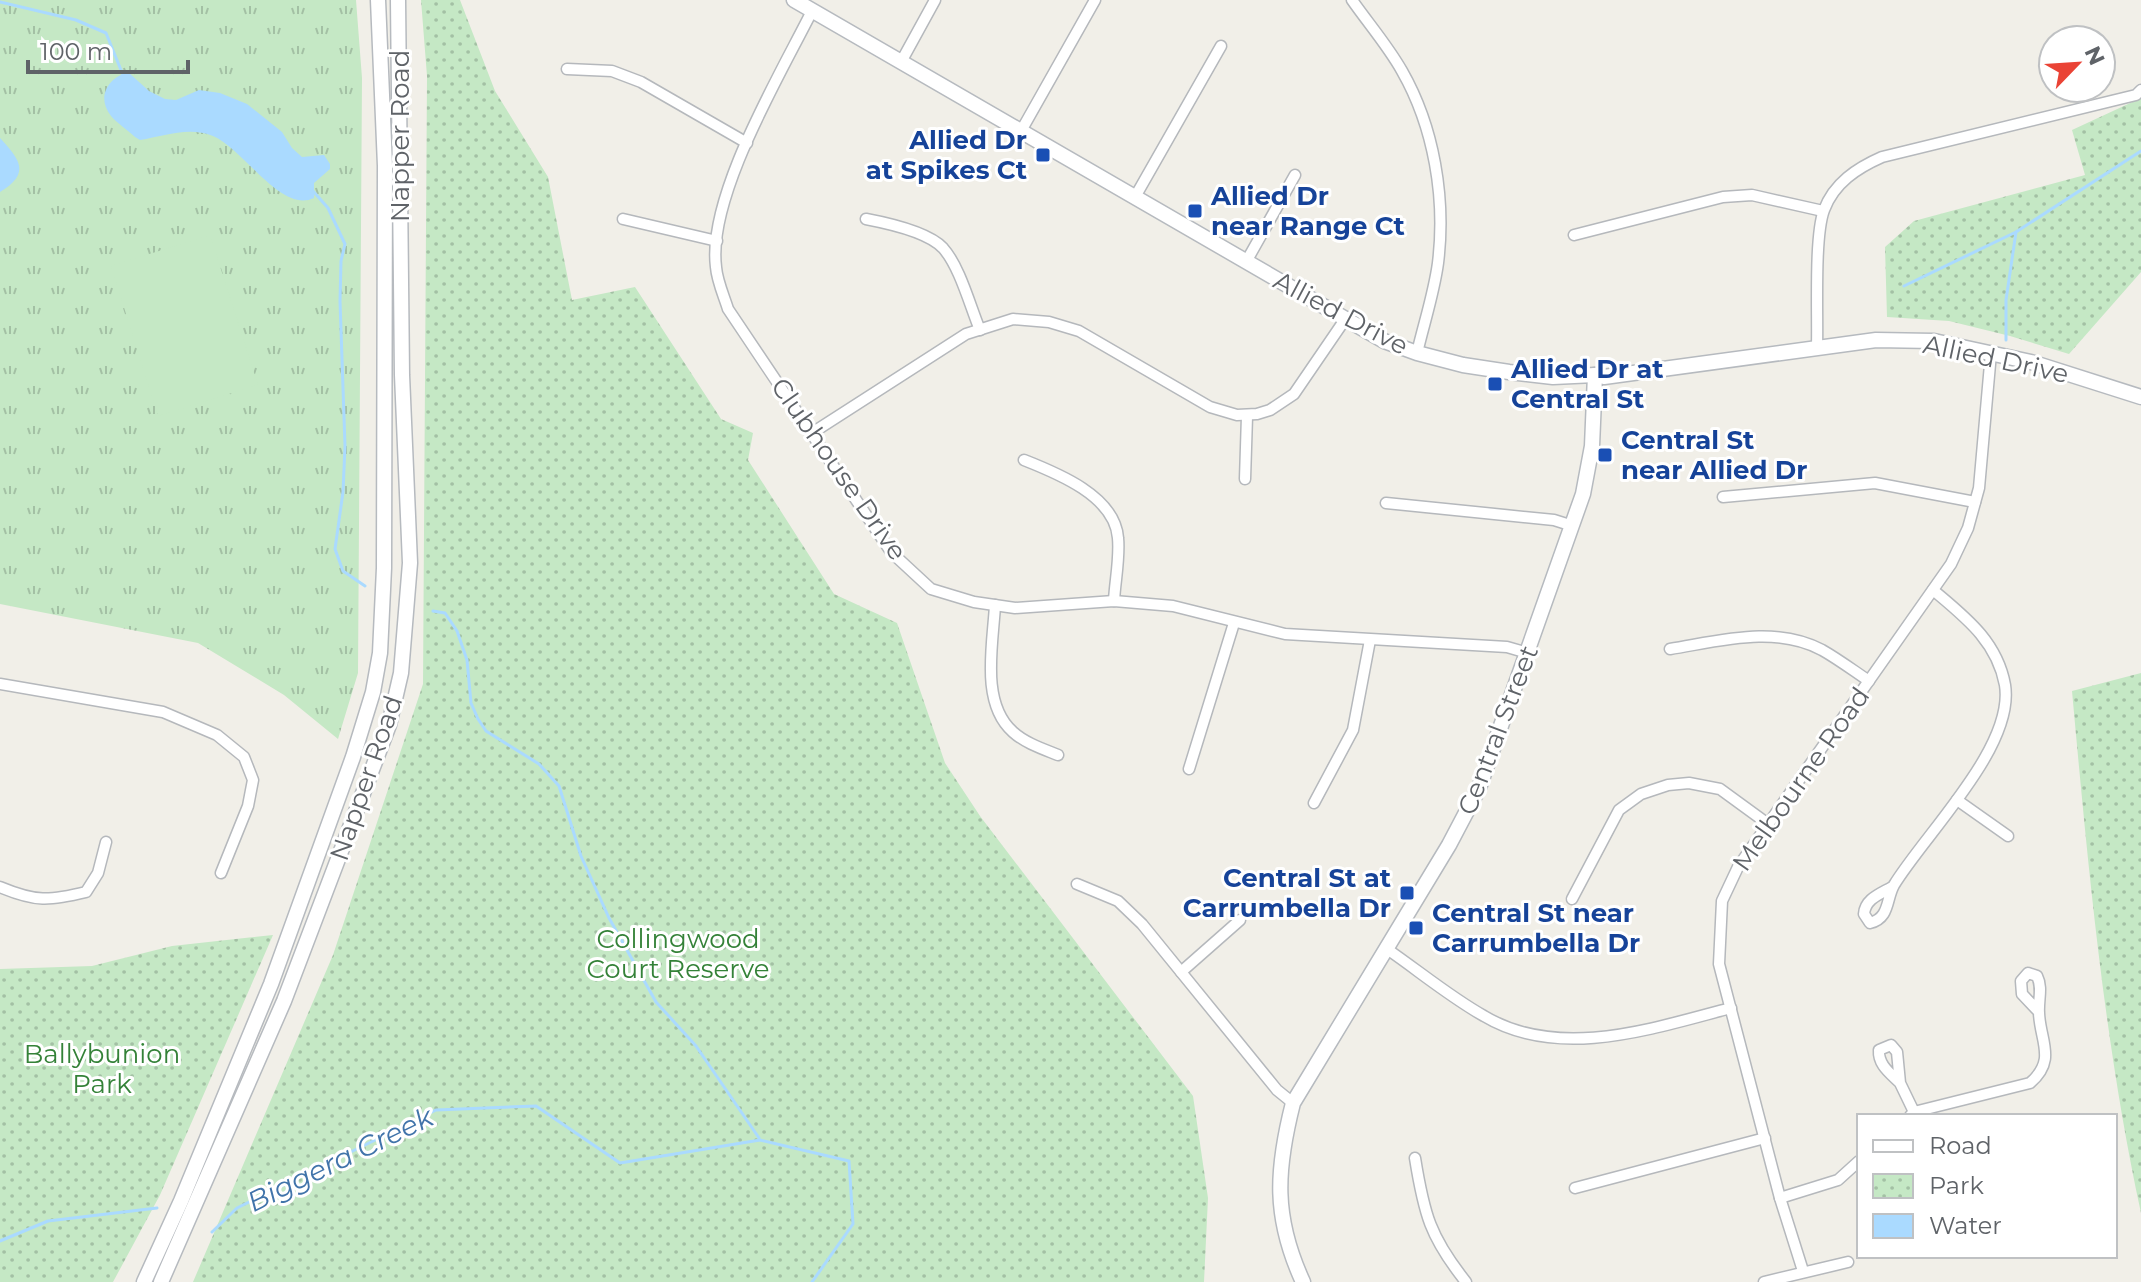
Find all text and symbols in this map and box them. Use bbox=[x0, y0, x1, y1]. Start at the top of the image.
scale bar bbox=[28, 24, 188, 74]
north arrow bbox=[2037, 24, 2117, 104]
text: 100 m bbox=[40, 37, 112, 66]
text: N bbox=[2079, 42, 2111, 70]
street label: Napper Road bbox=[384, 50, 416, 222]
place label: Allied Dr at Spikes Ct bbox=[866, 124, 1027, 186]
marker: Allied Dr at Spikes Ct bbox=[1034, 146, 1052, 164]
place label: Allied Dr near Range Ct bbox=[1210, 180, 1405, 242]
marker: Allied Dr near Range Ct bbox=[1186, 202, 1204, 220]
street label: Allied Drive bbox=[1268, 264, 1414, 362]
street label: Allied Drive bbox=[1920, 328, 2072, 390]
place label: Allied Dr at Central St bbox=[1510, 353, 1664, 415]
street label: Clubhouse Drive bbox=[764, 372, 914, 566]
marker: Allied Dr at Central St bbox=[1486, 375, 1504, 393]
place label: Central St near Allied Dr bbox=[1621, 424, 1808, 486]
marker: Central St near Allied Dr bbox=[1596, 446, 1614, 464]
street label: Central Street bbox=[1451, 641, 1545, 819]
street label: Melbourne Road bbox=[1726, 681, 1876, 877]
street label: Napper Road bbox=[323, 691, 409, 865]
place label: Central St at Carrumbella Dr bbox=[1183, 862, 1391, 924]
marker: Central St at Carrumbella Dr bbox=[1398, 884, 1416, 902]
place label: Central St near Carrumbella Dr bbox=[1432, 897, 1640, 959]
marker: Central St near Carrumbella Dr bbox=[1407, 919, 1425, 937]
park label: Collingwood Court Reserve bbox=[587, 923, 769, 985]
park label: Ballybunion Park bbox=[24, 1038, 180, 1100]
water label: Biggera Creek bbox=[242, 1099, 440, 1219]
legend bbox=[1857, 1114, 2117, 1258]
text: Road bbox=[1929, 1131, 1992, 1160]
text: Park bbox=[1929, 1171, 1984, 1200]
text: Water bbox=[1929, 1211, 2002, 1240]

